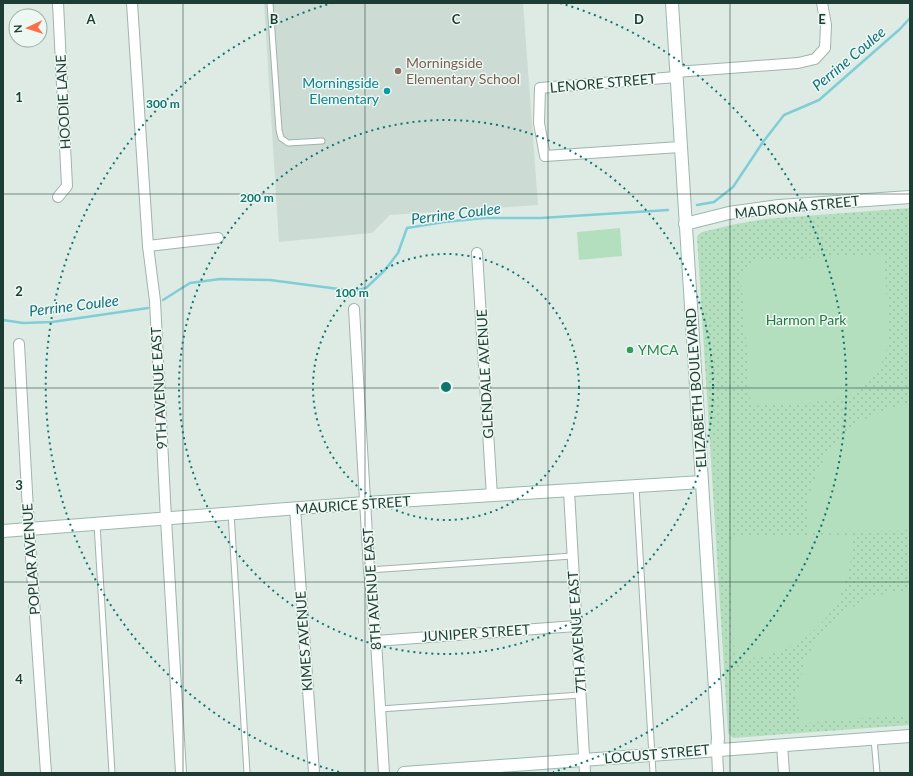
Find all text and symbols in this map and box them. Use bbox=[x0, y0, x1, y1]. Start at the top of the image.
north arrow bbox=[8, 8, 48, 48]
text: A bbox=[85, 11, 96, 27]
text: B bbox=[270, 11, 279, 27]
text: C bbox=[452, 11, 461, 27]
text: D bbox=[634, 11, 644, 27]
text: E bbox=[818, 11, 826, 27]
water label: Perrine Coulee bbox=[808, 22, 889, 94]
text: N bbox=[11, 24, 24, 33]
street label: HOODIE LANE bbox=[52, 54, 73, 150]
place label: Morningside Elementary School bbox=[406, 54, 520, 87]
marker: Morningside Elementary School bbox=[393, 66, 403, 76]
street label: LENORE STREET bbox=[549, 69, 658, 96]
place label: Morningside Elementary bbox=[302, 74, 380, 107]
marker: Morningside Elementary bbox=[382, 86, 392, 96]
text: 1 bbox=[15, 89, 23, 105]
text: 300 m bbox=[146, 96, 180, 111]
text: 200 m bbox=[240, 190, 274, 205]
street label: MADRONA STREET bbox=[734, 191, 861, 222]
water label: Perrine Coulee bbox=[410, 199, 502, 227]
text: 2 bbox=[15, 283, 23, 299]
text: 100 m bbox=[335, 285, 369, 300]
water label: Perrine Coulee bbox=[28, 291, 120, 319]
street label: ELIZABETH BOULEVARD bbox=[681, 308, 710, 469]
street label: GLENDALE AVENUE bbox=[473, 309, 496, 439]
park label: Harmon Park bbox=[766, 311, 847, 328]
street label: 9TH AVENUE EAST bbox=[147, 326, 170, 450]
place label: YMCA bbox=[638, 341, 679, 358]
marker: YMCA bbox=[625, 345, 635, 355]
centre of rings bbox=[439, 380, 453, 394]
text: 3 bbox=[15, 477, 23, 493]
street label: MAURICE STREET bbox=[295, 492, 412, 517]
street label: POPLAR AVENUE bbox=[18, 503, 43, 615]
street label: 8TH AVENUE EAST bbox=[359, 527, 384, 651]
street label: 7TH AVENUE EAST bbox=[564, 570, 589, 694]
street label: KIMES AVENUE bbox=[292, 590, 315, 692]
street label: JUNIPER STREET bbox=[421, 620, 532, 645]
text: 4 bbox=[15, 671, 23, 687]
street label: LOCUST STREET bbox=[604, 740, 711, 767]

